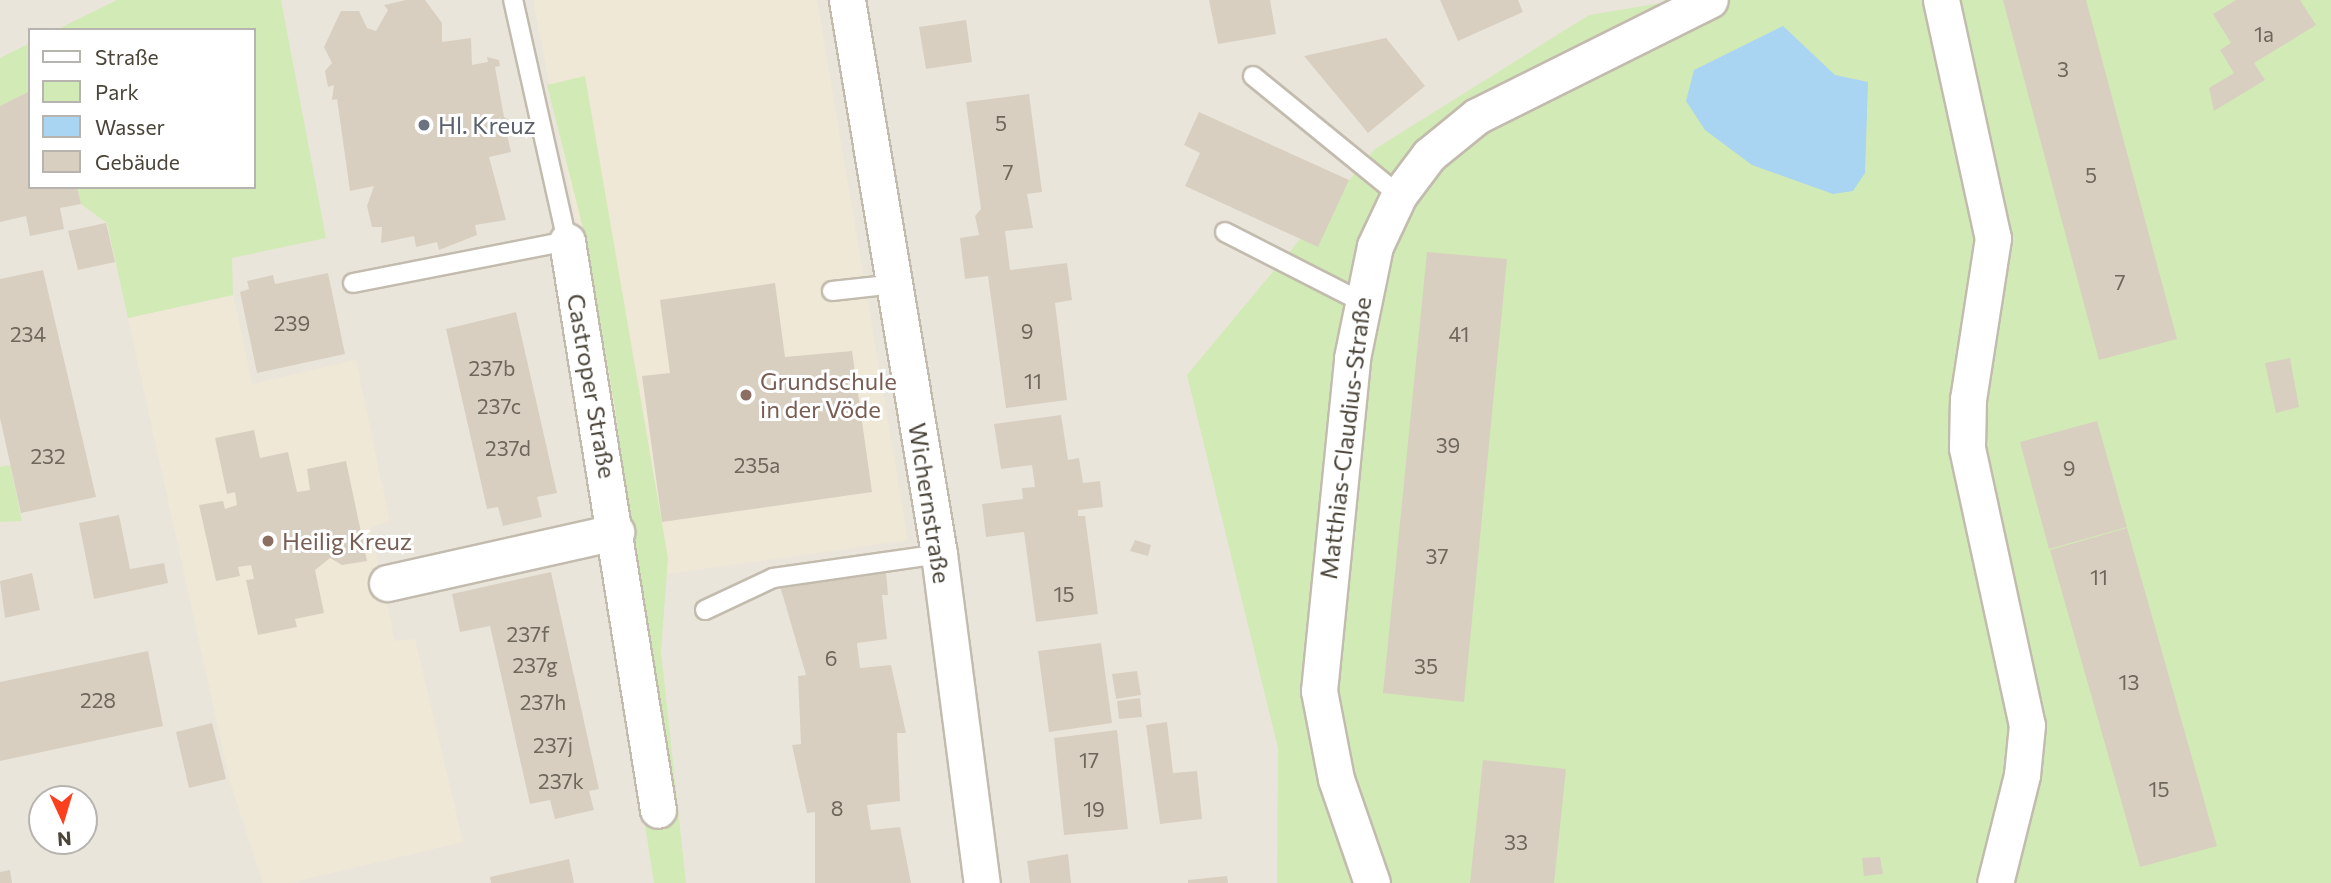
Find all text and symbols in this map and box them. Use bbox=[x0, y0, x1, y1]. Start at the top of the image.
house number: 1a bbox=[2254, 21, 2274, 47]
legend bbox=[28, 28, 256, 189]
text: Straße bbox=[95, 44, 159, 69]
house number: 3 bbox=[2057, 56, 2069, 82]
text: Park bbox=[95, 79, 139, 104]
house number: 5 bbox=[995, 110, 1007, 136]
place label: Hl. Kreuz bbox=[438, 111, 536, 139]
text: Wasser bbox=[95, 114, 165, 139]
marker: Hl. Kreuz bbox=[416, 117, 432, 133]
text: Gebäude bbox=[95, 149, 180, 174]
house number: 7 bbox=[1002, 159, 1014, 185]
house number: 5 bbox=[2085, 162, 2097, 188]
house number: 7 bbox=[2114, 269, 2126, 295]
street label: Castroper Straße bbox=[562, 291, 622, 481]
street label: Matthias-Claudius-Straße bbox=[1313, 295, 1377, 581]
house number: 239 bbox=[274, 310, 310, 336]
house number: 9 bbox=[1021, 318, 1033, 344]
house number: 234 bbox=[10, 321, 46, 347]
house number: 41 bbox=[1449, 321, 1469, 347]
house number: 237b bbox=[468, 355, 516, 381]
place label: Grundschule in der Vöde bbox=[760, 367, 897, 423]
house number: 11 bbox=[1024, 368, 1042, 394]
marker: Grundschule in der Vöde bbox=[738, 387, 754, 403]
house number: 237c bbox=[477, 393, 521, 419]
street label: Wichernstraße bbox=[903, 421, 957, 585]
house number: 39 bbox=[1436, 432, 1460, 458]
house number: 237d bbox=[485, 435, 531, 461]
house number: 232 bbox=[30, 443, 66, 469]
house number: 235a bbox=[734, 452, 780, 478]
house number: 9 bbox=[2063, 455, 2075, 481]
place label: Heilig Kreuz bbox=[282, 527, 412, 555]
marker: Heilig Kreuz bbox=[260, 533, 276, 549]
house number: 37 bbox=[1426, 543, 1448, 569]
house number: 11 bbox=[2090, 564, 2108, 590]
house number: 15 bbox=[1053, 581, 1075, 607]
house number: 237f bbox=[507, 621, 549, 647]
house number: 6 bbox=[825, 645, 837, 671]
house number: 237g bbox=[512, 652, 558, 678]
house number: 35 bbox=[1414, 653, 1438, 679]
house number: 13 bbox=[2119, 669, 2139, 695]
house number: 228 bbox=[80, 687, 116, 713]
house number: 237h bbox=[520, 689, 566, 715]
house number: 237j bbox=[533, 732, 573, 758]
house number: 17 bbox=[1079, 747, 1099, 773]
house number: 237k bbox=[538, 768, 584, 794]
house number: 15 bbox=[2148, 776, 2170, 802]
north arrow bbox=[28, 785, 98, 855]
house number: 8 bbox=[831, 795, 843, 821]
house number: 19 bbox=[1083, 796, 1105, 822]
text: N bbox=[56, 827, 72, 851]
house number: 33 bbox=[1504, 829, 1528, 855]

